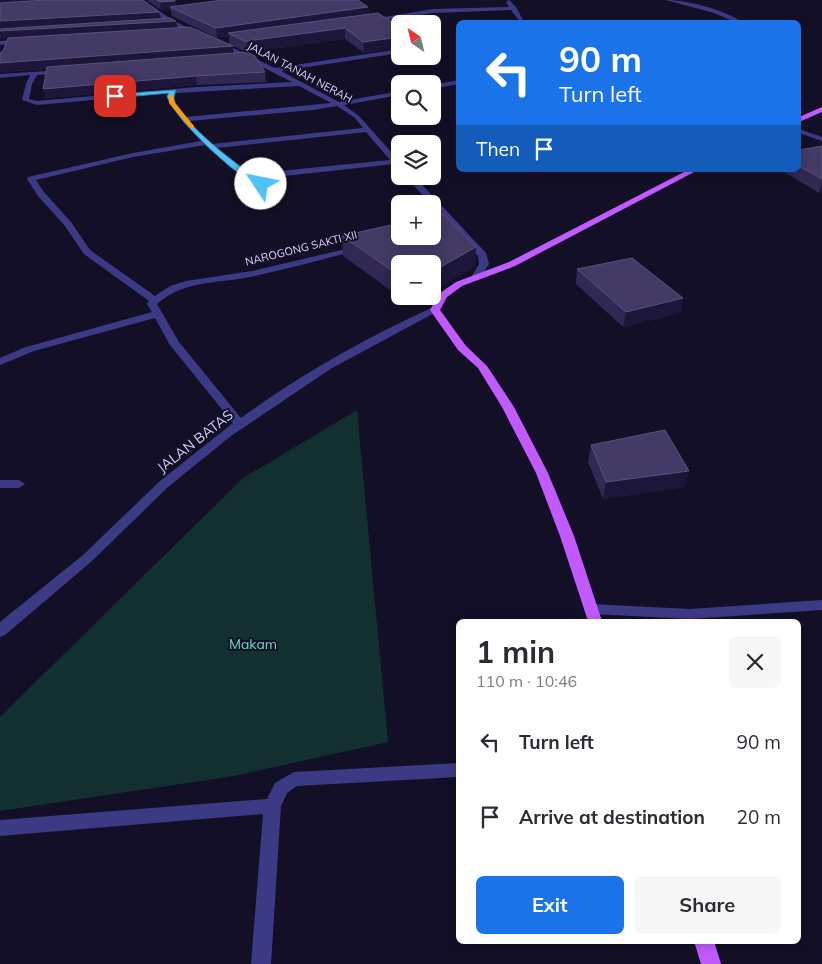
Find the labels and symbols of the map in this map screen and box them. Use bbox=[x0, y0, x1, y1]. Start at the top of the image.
north arrow bbox=[391, 15, 441, 65]
street label: JALAN TANAH NERAH bbox=[245, 38, 355, 106]
pin bbox=[94, 75, 136, 117]
position arrow bbox=[234, 157, 286, 209]
street label: NAROGONG SAKTI XII bbox=[244, 227, 358, 269]
street label: JALAN BATAS bbox=[153, 406, 237, 476]
park label: Makam bbox=[229, 635, 277, 653]

